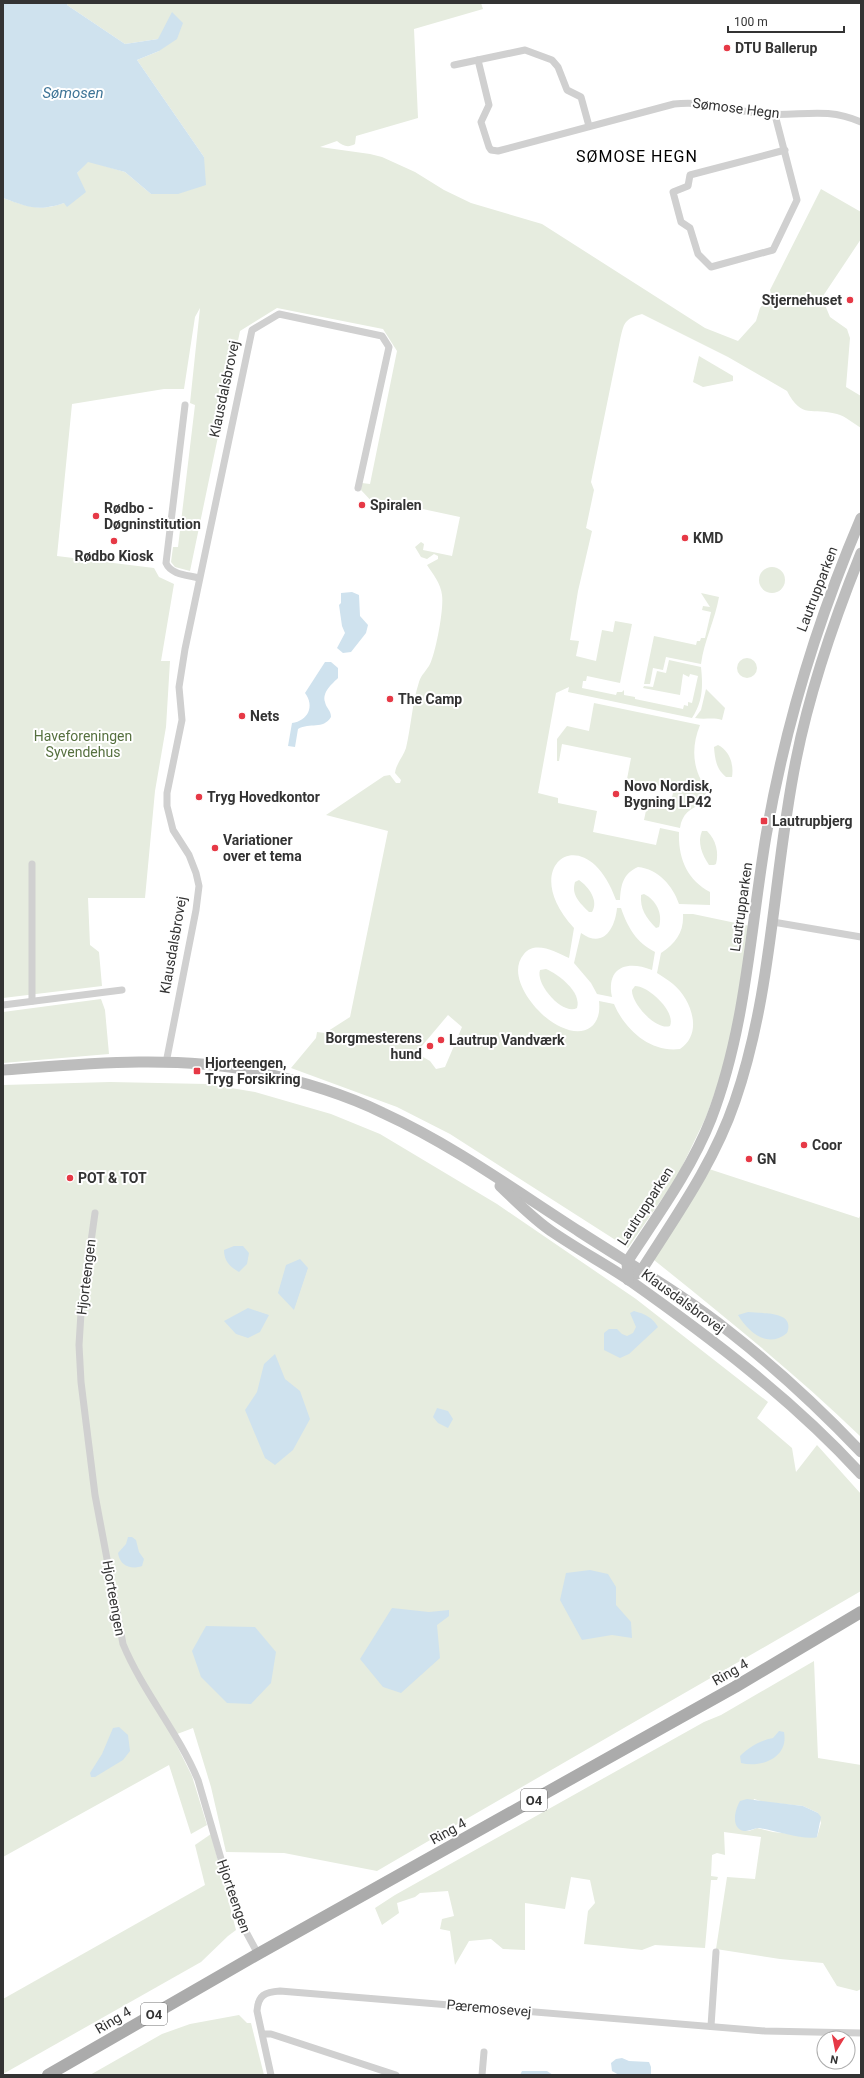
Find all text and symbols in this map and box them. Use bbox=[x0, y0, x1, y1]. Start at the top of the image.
scale bar bbox=[728, 8, 844, 34]
text: 100 m bbox=[734, 15, 768, 29]
place label: DTU Ballerup bbox=[735, 40, 817, 56]
marker: DTU Ballerup bbox=[722, 43, 732, 53]
water label: Sømosen bbox=[42, 84, 104, 102]
street label: Sømose Hegn bbox=[692, 95, 780, 121]
district label: SØMOSE HEGN bbox=[576, 147, 698, 166]
place label: Stjernehuset bbox=[762, 292, 842, 308]
marker: Stjernehuset bbox=[845, 295, 855, 305]
street label: Klausdalsbrovej bbox=[206, 339, 242, 439]
place label: Spiralen bbox=[370, 497, 422, 513]
place label: Rødbo - Døgninstitution bbox=[104, 500, 201, 532]
marker: Spiralen bbox=[357, 500, 367, 510]
marker: Rødbo - Døgninstitution bbox=[91, 511, 101, 521]
place label: KMD bbox=[693, 530, 723, 546]
marker: KMD bbox=[680, 533, 690, 543]
marker: Rødbo Kiosk bbox=[109, 536, 119, 546]
street label: Lautrupparken bbox=[793, 544, 841, 634]
place label: Rødbo Kiosk bbox=[74, 548, 154, 564]
place label: The Camp bbox=[398, 691, 462, 707]
marker: The Camp bbox=[385, 694, 395, 704]
place label: Nets bbox=[250, 708, 279, 724]
marker: Nets bbox=[237, 711, 247, 721]
park label: Haveforeningen Syvendehus bbox=[34, 728, 132, 760]
place label: Novo Nordisk, Bygning LP42 bbox=[624, 778, 713, 810]
place label: Tryg Hovedkontor bbox=[207, 789, 320, 805]
marker: Novo Nordisk, Bygning LP42 bbox=[611, 789, 621, 799]
marker: Tryg Hovedkontor bbox=[194, 792, 204, 802]
place label: Lautrupbjerg bbox=[772, 813, 853, 829]
marker: Lautrupbjerg bbox=[759, 816, 769, 826]
place label: Variationer over et tema bbox=[223, 832, 302, 864]
marker: Variationer over et tema bbox=[210, 843, 220, 853]
street label: Lautrupparken bbox=[727, 861, 755, 953]
street label: Klausdalsbrovej bbox=[157, 895, 189, 995]
place label: Borgmesterens hund bbox=[325, 1030, 422, 1062]
place label: Lautrup Vandværk bbox=[449, 1032, 565, 1048]
marker: Lautrup Vandværk bbox=[436, 1035, 446, 1045]
marker: Borgmesterens hund bbox=[425, 1041, 435, 1051]
place label: Hjorteengen, Tryg Forsikring bbox=[205, 1055, 301, 1087]
marker: Hjorteengen, Tryg Forsikring bbox=[192, 1066, 202, 1076]
place label: Coor bbox=[812, 1137, 842, 1153]
marker: Coor bbox=[799, 1140, 809, 1150]
place label: GN bbox=[757, 1151, 776, 1167]
marker: GN bbox=[744, 1154, 754, 1164]
street label: Lautrupparken bbox=[614, 1164, 676, 1248]
place label: POT & TOT bbox=[78, 1170, 147, 1186]
marker: POT & TOT bbox=[65, 1173, 75, 1183]
street label: Hjorteengen bbox=[73, 1238, 99, 1316]
street label: Klausdalsbrovej bbox=[638, 1266, 728, 1336]
street label: Hjorteengen bbox=[99, 1559, 129, 1637]
street label: Ring 4 bbox=[709, 1655, 751, 1689]
road number: O4 bbox=[521, 1789, 547, 1811]
street label: Ring 4 bbox=[427, 1814, 469, 1847]
street label: Hjorteengen bbox=[214, 1857, 254, 1935]
street label: Pæremosevej bbox=[446, 1996, 532, 2020]
street label: Ring 4 bbox=[92, 2003, 134, 2037]
road number: O4 bbox=[141, 2003, 167, 2025]
north arrow bbox=[816, 2030, 856, 2070]
text: N bbox=[829, 2052, 839, 2066]

